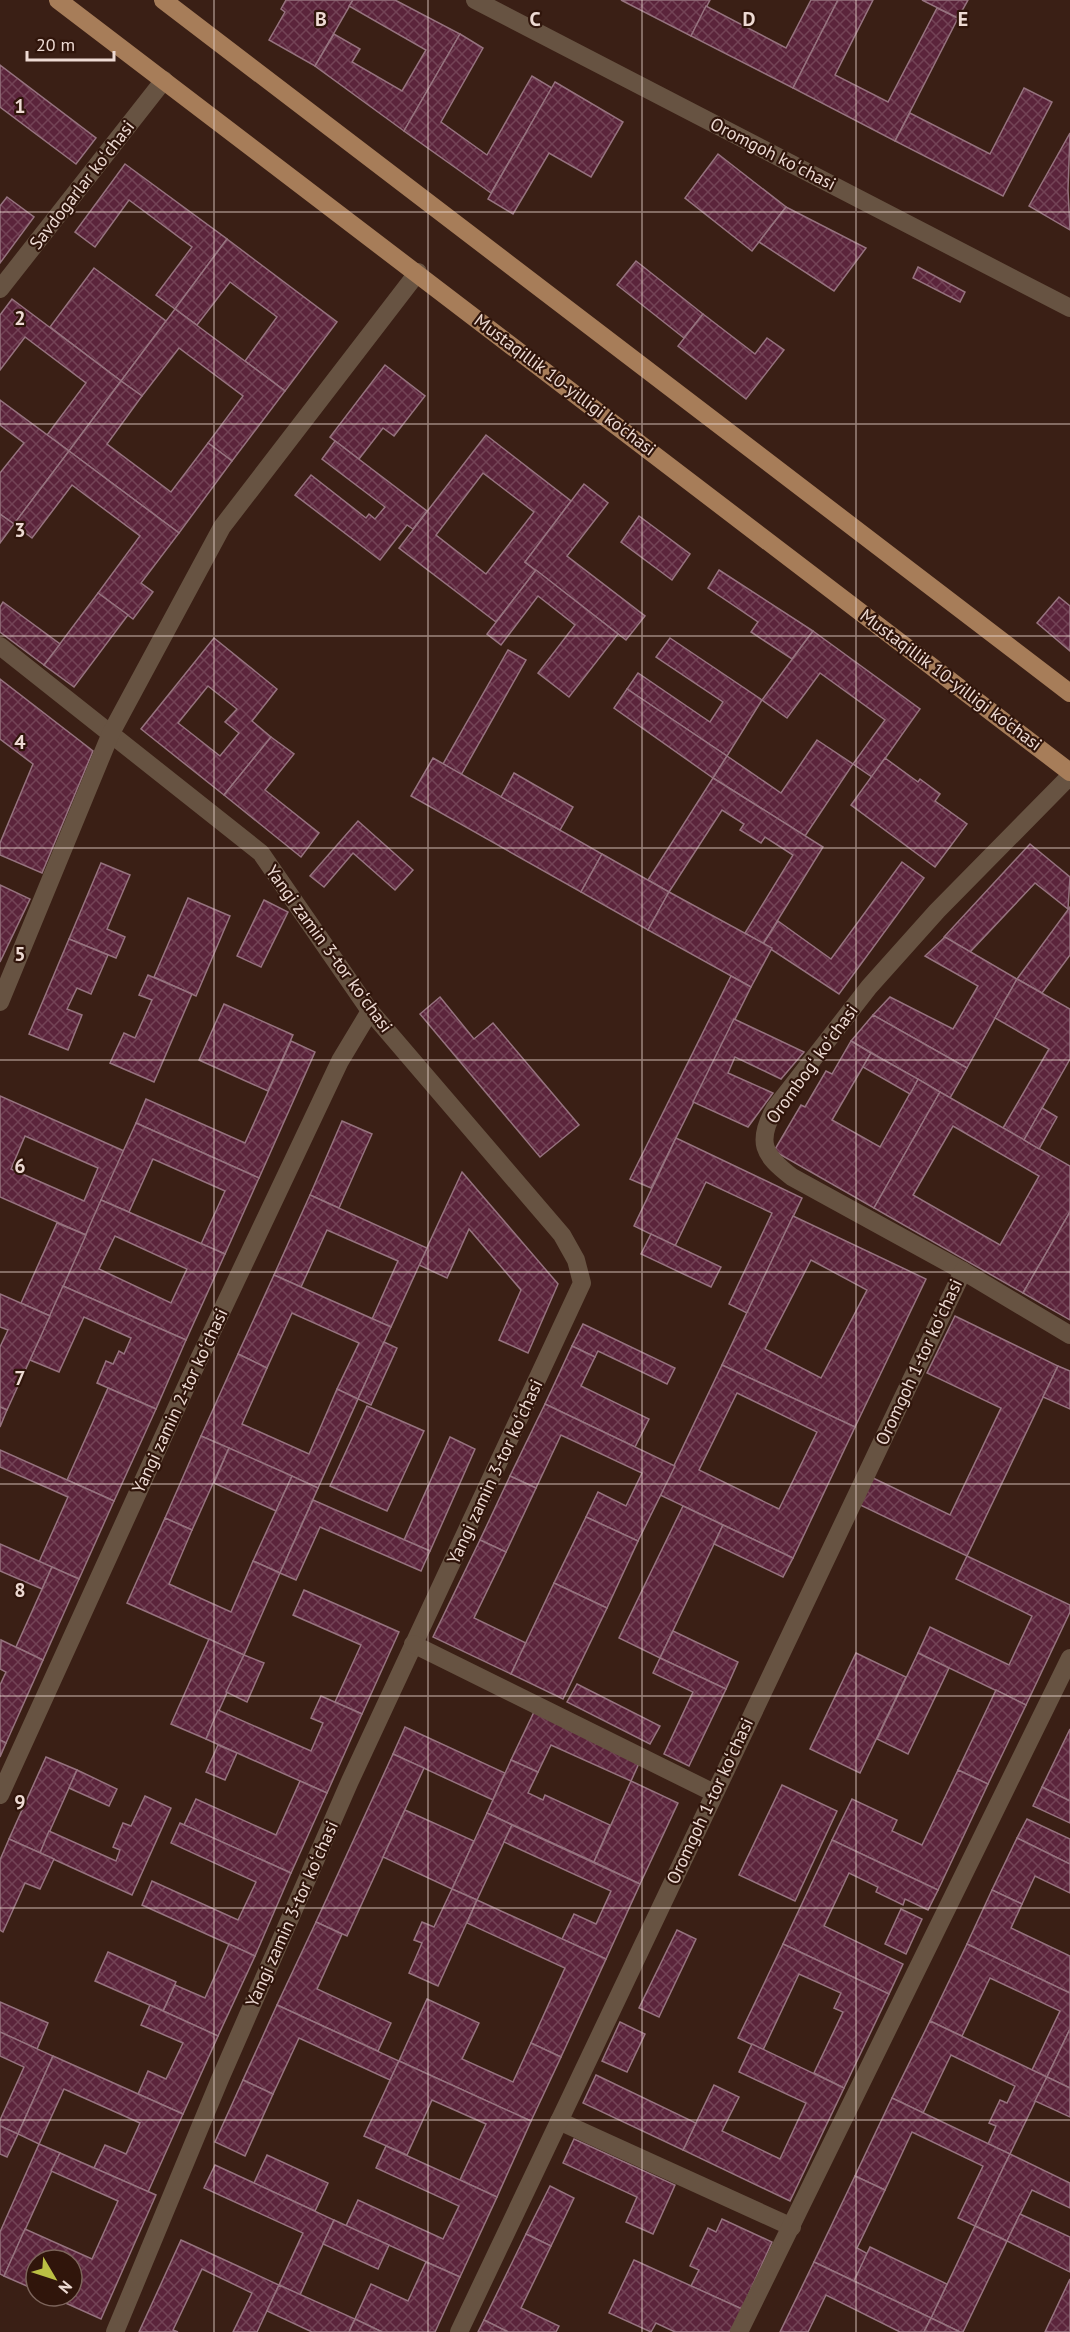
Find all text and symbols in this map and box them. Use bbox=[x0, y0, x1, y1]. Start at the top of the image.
text: B bbox=[315, 6, 327, 32]
text: C bbox=[529, 6, 541, 32]
text: D bbox=[743, 6, 756, 32]
text: E bbox=[958, 6, 968, 32]
scale bar bbox=[27, 24, 114, 62]
text: 20 m bbox=[36, 33, 75, 56]
text: 1 bbox=[14, 93, 26, 119]
street label: Oromgoh koʻchasi bbox=[707, 112, 840, 195]
street label: Savdogarlar koʻchasi bbox=[24, 115, 139, 254]
text: 2 bbox=[14, 305, 26, 331]
street label: Mustaqillik 10-yilligi ko'chasi bbox=[470, 309, 661, 461]
text: 3 bbox=[14, 517, 26, 543]
street label: Mustaqillik 10-yilligi ko'chasi bbox=[856, 604, 1047, 756]
text: 4 bbox=[14, 729, 26, 755]
street label: Yangi zamin 3-tor koʻchasi bbox=[261, 860, 398, 1037]
text: 5 bbox=[14, 941, 26, 967]
street label: Orombogʻ koʻchasi bbox=[761, 1000, 863, 1128]
text: 6 bbox=[14, 1153, 26, 1179]
street label: Oromgoh 1-tor koʻchasi bbox=[870, 1275, 967, 1449]
street label: Yangi zamin 2-tor koʻchasi bbox=[127, 1305, 233, 1497]
text: 7 bbox=[14, 1365, 26, 1391]
street label: Yangi zamin 3-tor koʻchasi bbox=[442, 1376, 548, 1568]
text: 8 bbox=[14, 1577, 26, 1603]
street label: Oromgoh 1-tor koʻchasi bbox=[661, 1714, 758, 1888]
text: 9 bbox=[14, 1789, 26, 1815]
street label: Yangi zamin 3-tor koʻchasi bbox=[240, 1817, 343, 2010]
north arrow bbox=[24, 2248, 84, 2308]
text: N bbox=[55, 2277, 77, 2298]

